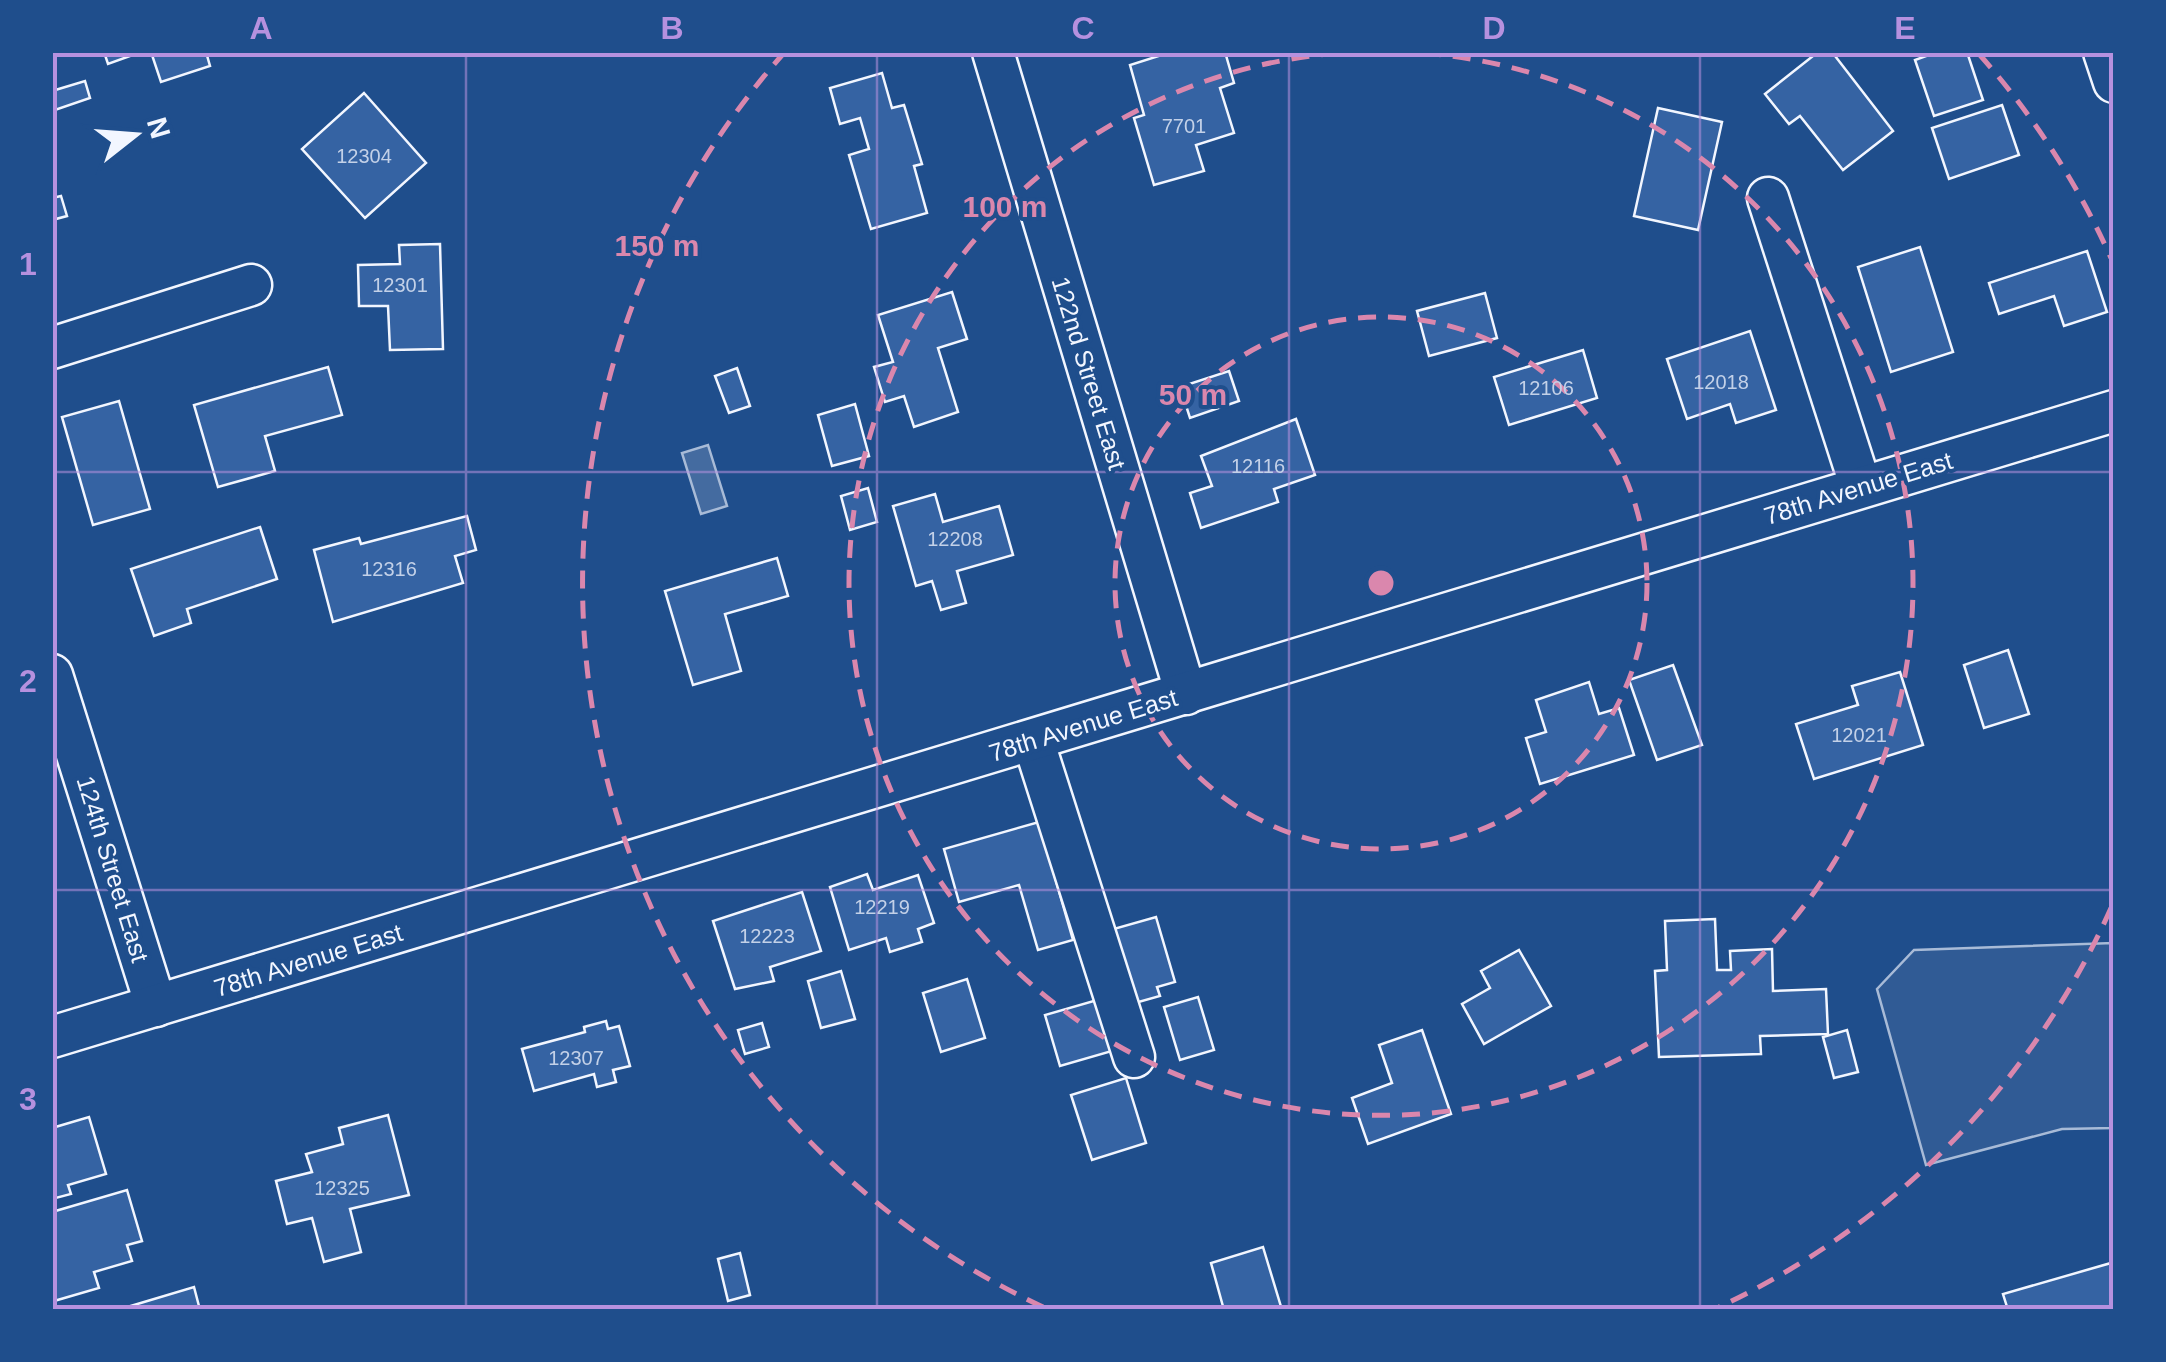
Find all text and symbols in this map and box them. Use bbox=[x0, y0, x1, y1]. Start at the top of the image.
text: A bbox=[249, 10, 273, 46]
text: B bbox=[660, 10, 684, 46]
text: C bbox=[1071, 10, 1095, 46]
text: D bbox=[1482, 10, 1506, 46]
text: E bbox=[1894, 10, 1916, 46]
north arrow bbox=[85, 85, 185, 185]
text: N bbox=[141, 114, 176, 142]
house number: 7701 bbox=[1162, 115, 1206, 137]
house number: 12304 bbox=[336, 145, 392, 167]
text: 100 m bbox=[962, 190, 1048, 223]
text: 150 m bbox=[614, 229, 700, 262]
text: 1 bbox=[19, 246, 37, 282]
street label: 122nd Street East bbox=[1046, 273, 1132, 473]
house number: 12301 bbox=[372, 274, 428, 296]
house number: 12018 bbox=[1693, 371, 1749, 393]
house number: 12106 bbox=[1518, 377, 1574, 399]
text: 50 m bbox=[1159, 378, 1227, 411]
street label: 78th Avenue East bbox=[1760, 446, 1956, 530]
house number: 12116 bbox=[1231, 455, 1285, 477]
house number: 12208 bbox=[927, 528, 983, 550]
house number: 12316 bbox=[361, 558, 417, 580]
centre of rings bbox=[1363, 565, 1399, 601]
text: 2 bbox=[19, 663, 37, 699]
street label: 78th Avenue East bbox=[985, 683, 1181, 767]
house number: 12021 bbox=[1831, 724, 1887, 746]
street label: 124th Street East bbox=[71, 773, 155, 966]
house number: 12219 bbox=[854, 896, 910, 918]
street label: 78th Avenue East bbox=[210, 918, 406, 1002]
house number: 12223 bbox=[739, 925, 795, 947]
house number: 12307 bbox=[548, 1047, 604, 1069]
text: 3 bbox=[19, 1081, 37, 1117]
house number: 12325 bbox=[314, 1177, 370, 1199]

